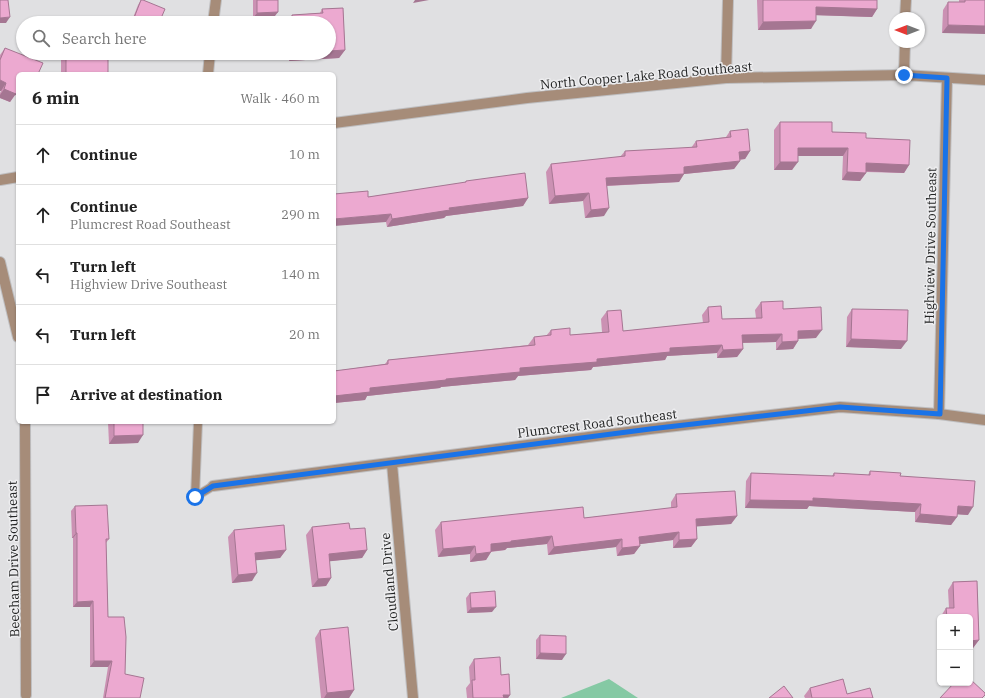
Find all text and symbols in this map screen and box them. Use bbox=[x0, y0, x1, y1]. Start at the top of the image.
north arrow bbox=[889, 12, 925, 48]
search box bbox=[16, 16, 336, 60]
icon: search bbox=[30, 27, 52, 49]
text: Search here bbox=[62, 29, 147, 48]
street label: North Cooper Lake Road Southeast bbox=[539, 58, 753, 93]
route end bbox=[895, 66, 913, 84]
text: 6 min bbox=[32, 87, 80, 109]
text: Walk · 460 m bbox=[241, 90, 320, 107]
icon: ahead bbox=[32, 144, 54, 166]
text: Continue bbox=[70, 145, 137, 164]
text: 10 m bbox=[289, 146, 320, 163]
street label: Highview Drive Southeast bbox=[921, 167, 940, 325]
text: Continue bbox=[70, 197, 137, 216]
icon: ahead bbox=[32, 204, 54, 226]
text: 290 m bbox=[281, 206, 320, 223]
text: Plumcrest Road Southeast bbox=[70, 216, 231, 233]
text: Turn left bbox=[70, 257, 136, 276]
icon: left bbox=[32, 264, 54, 286]
text: 140 m bbox=[281, 266, 320, 283]
text: Highview Drive Southeast bbox=[70, 276, 227, 293]
icon: left bbox=[32, 324, 54, 346]
text: Turn left bbox=[70, 325, 136, 344]
text: 20 m bbox=[289, 326, 320, 343]
icon: arrive bbox=[32, 384, 54, 406]
text: Arrive at destination bbox=[70, 385, 222, 404]
street label: Plumcrest Road Southeast bbox=[516, 405, 678, 442]
street label: Beecham Drive Southeast bbox=[4, 480, 23, 637]
route start bbox=[186, 488, 204, 506]
street label: Cloudland Drive bbox=[377, 532, 402, 632]
map controls bbox=[937, 614, 973, 686]
button: + bbox=[937, 614, 973, 650]
button: − bbox=[937, 650, 973, 686]

